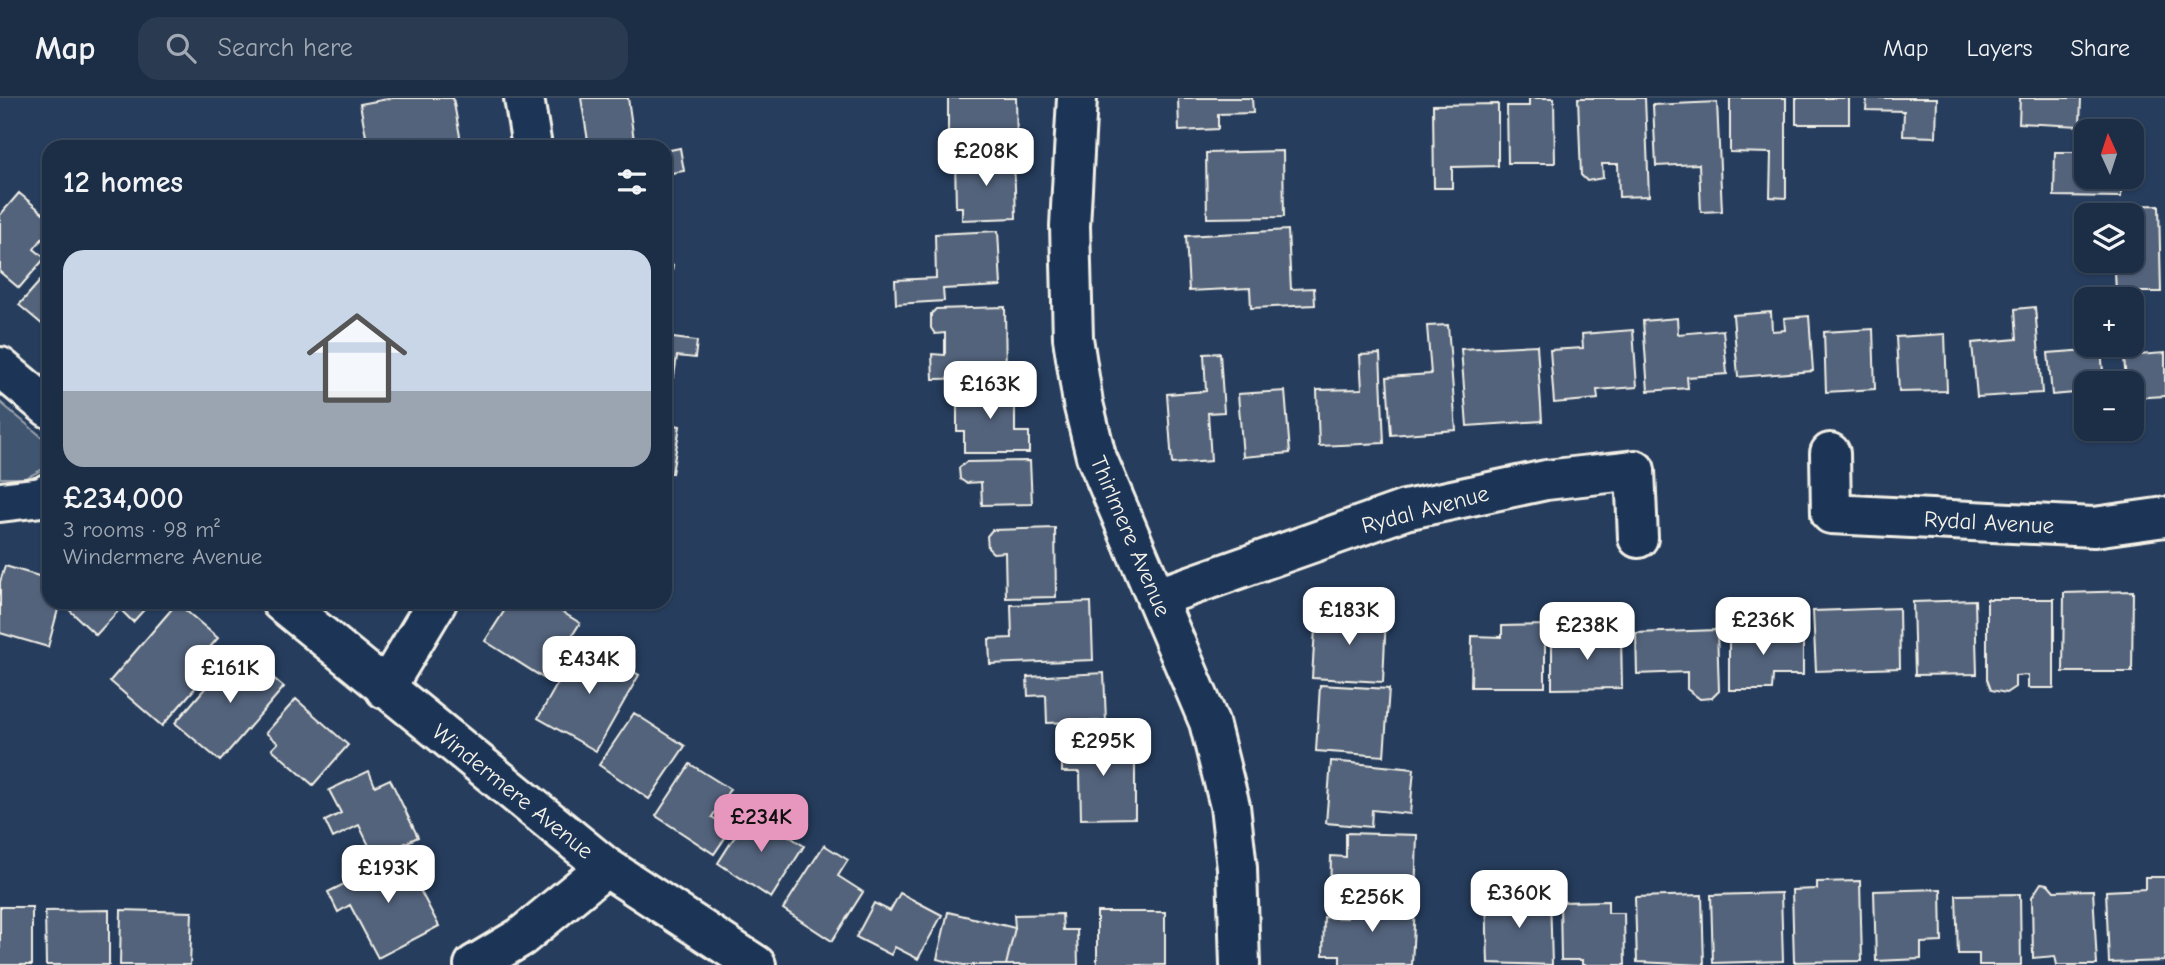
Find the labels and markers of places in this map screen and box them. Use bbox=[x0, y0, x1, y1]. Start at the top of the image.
pin: £208K bbox=[937, 129, 1035, 188]
pin: £163K bbox=[941, 362, 1039, 421]
pin: £183K bbox=[1300, 588, 1398, 647]
pin: £236K bbox=[1714, 598, 1812, 657]
pin: £238K bbox=[1538, 602, 1636, 662]
pin: £434K bbox=[540, 636, 638, 696]
pin: £161K bbox=[181, 646, 279, 705]
pin: £295K bbox=[1054, 718, 1152, 778]
pin: £234K bbox=[712, 794, 810, 854]
pin: £193K bbox=[339, 846, 437, 905]
pin: £360K bbox=[1470, 870, 1568, 930]
pin: £256K bbox=[1323, 874, 1421, 934]

